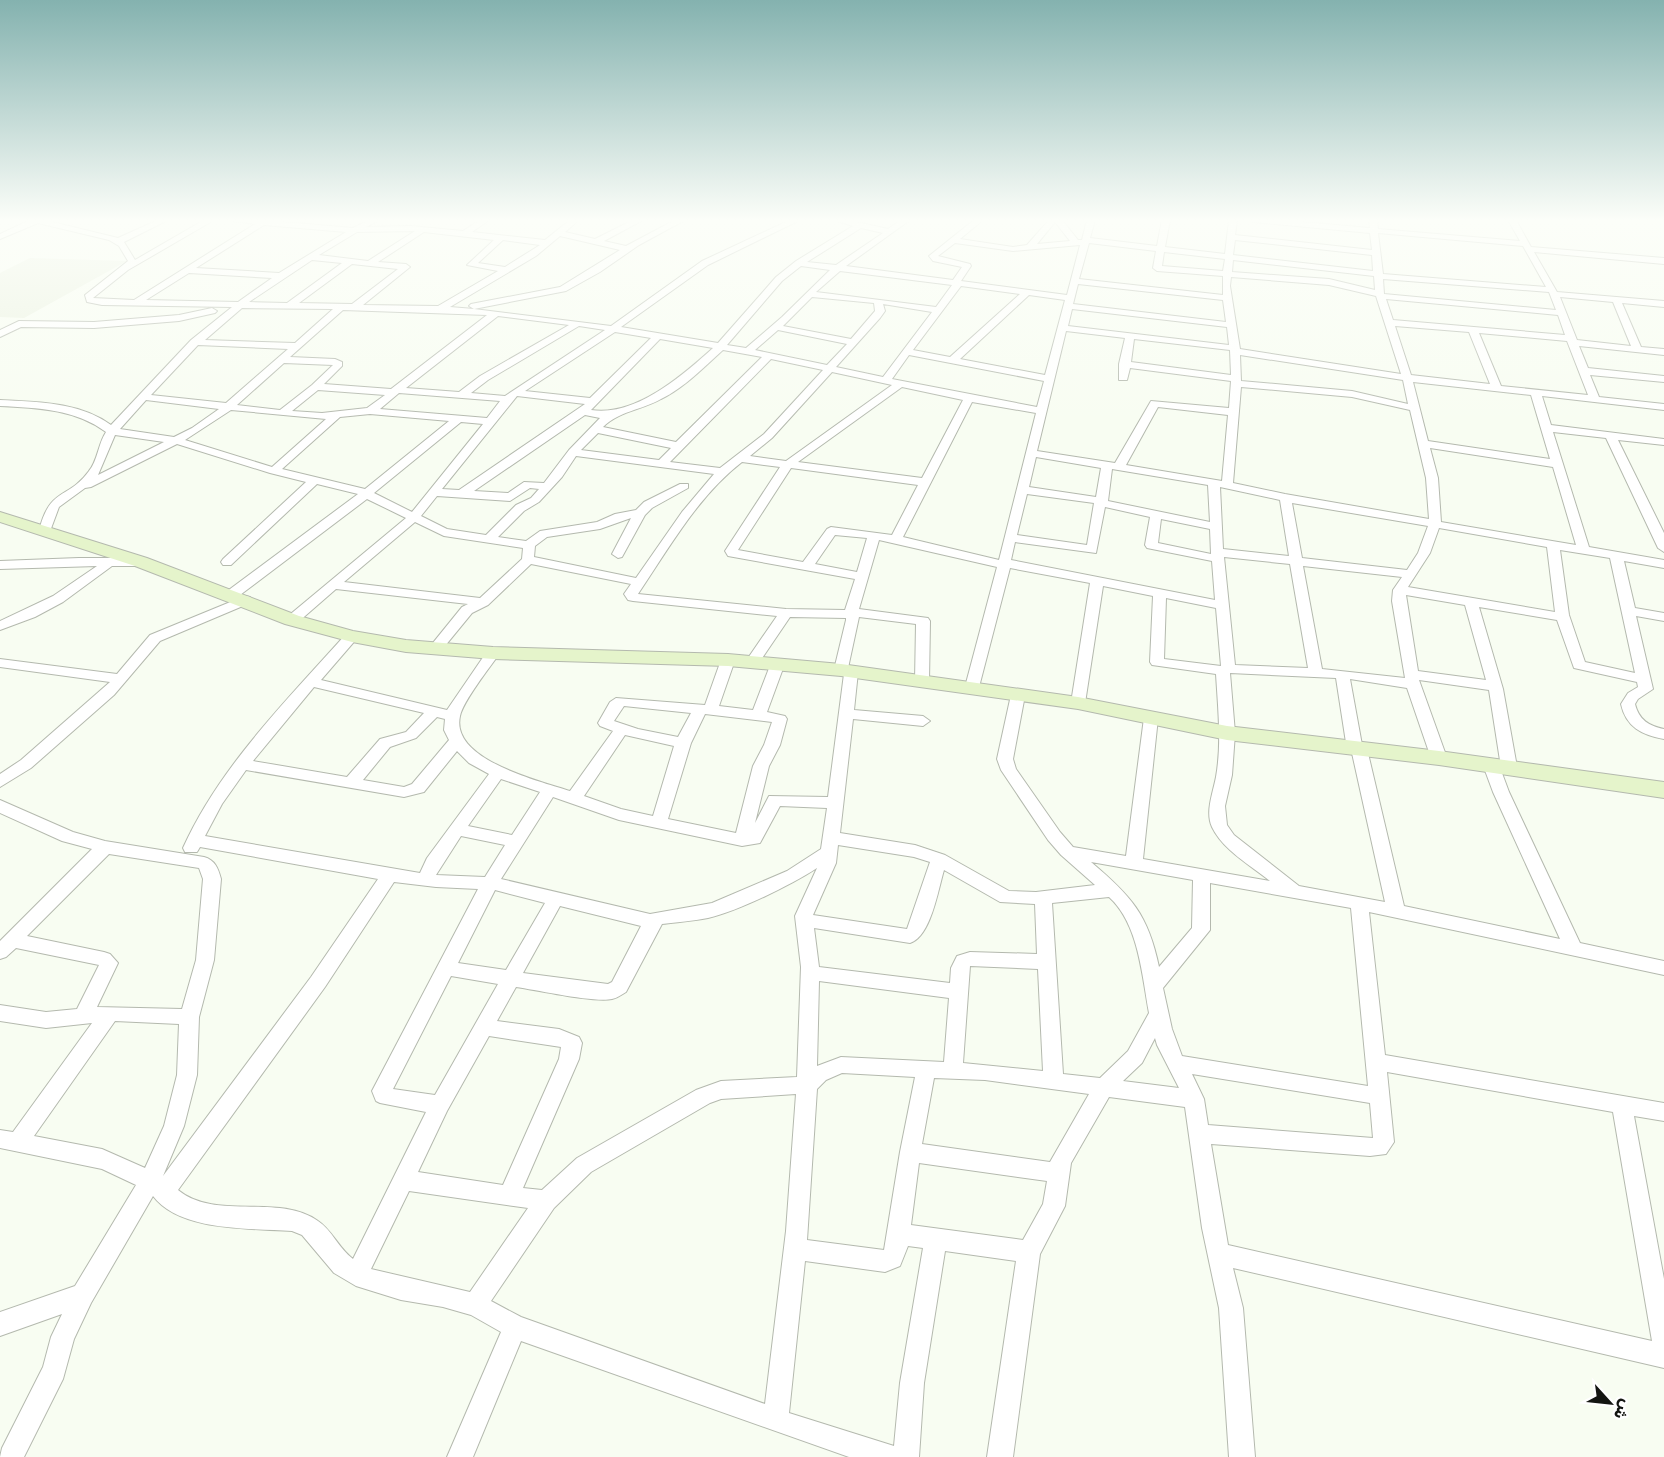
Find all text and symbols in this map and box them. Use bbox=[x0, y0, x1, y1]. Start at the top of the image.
north arrow bbox=[1580, 1373, 1640, 1433]
text: ش bbox=[1610, 1396, 1636, 1423]

